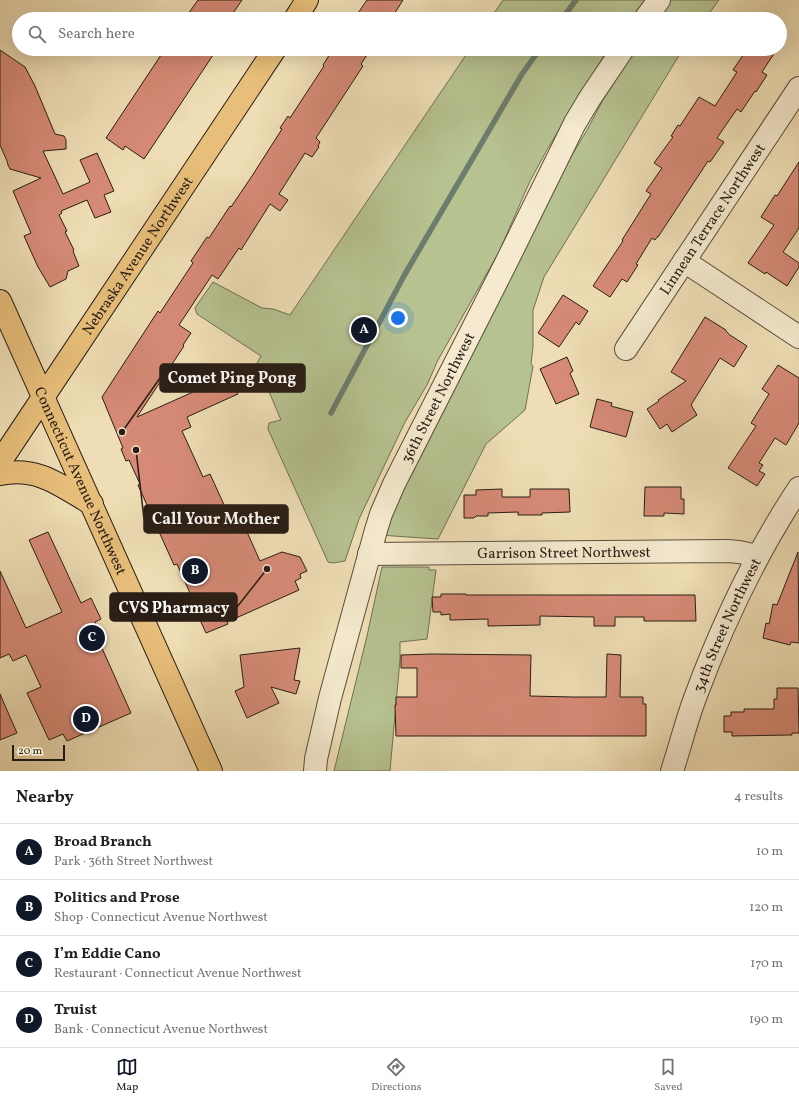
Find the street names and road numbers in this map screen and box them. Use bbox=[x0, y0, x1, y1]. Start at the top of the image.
street label: Linnean Terrace Northwest bbox=[655, 140, 771, 300]
street label: Nebraska Avenue Northwest bbox=[78, 173, 199, 340]
street label: 36th Street Northwest bbox=[397, 329, 481, 467]
street label: Connecticut Avenue Northwest bbox=[28, 384, 131, 579]
street label: Garrison Street Northwest bbox=[477, 543, 651, 565]
street label: 34th Street Northwest bbox=[689, 555, 767, 696]

